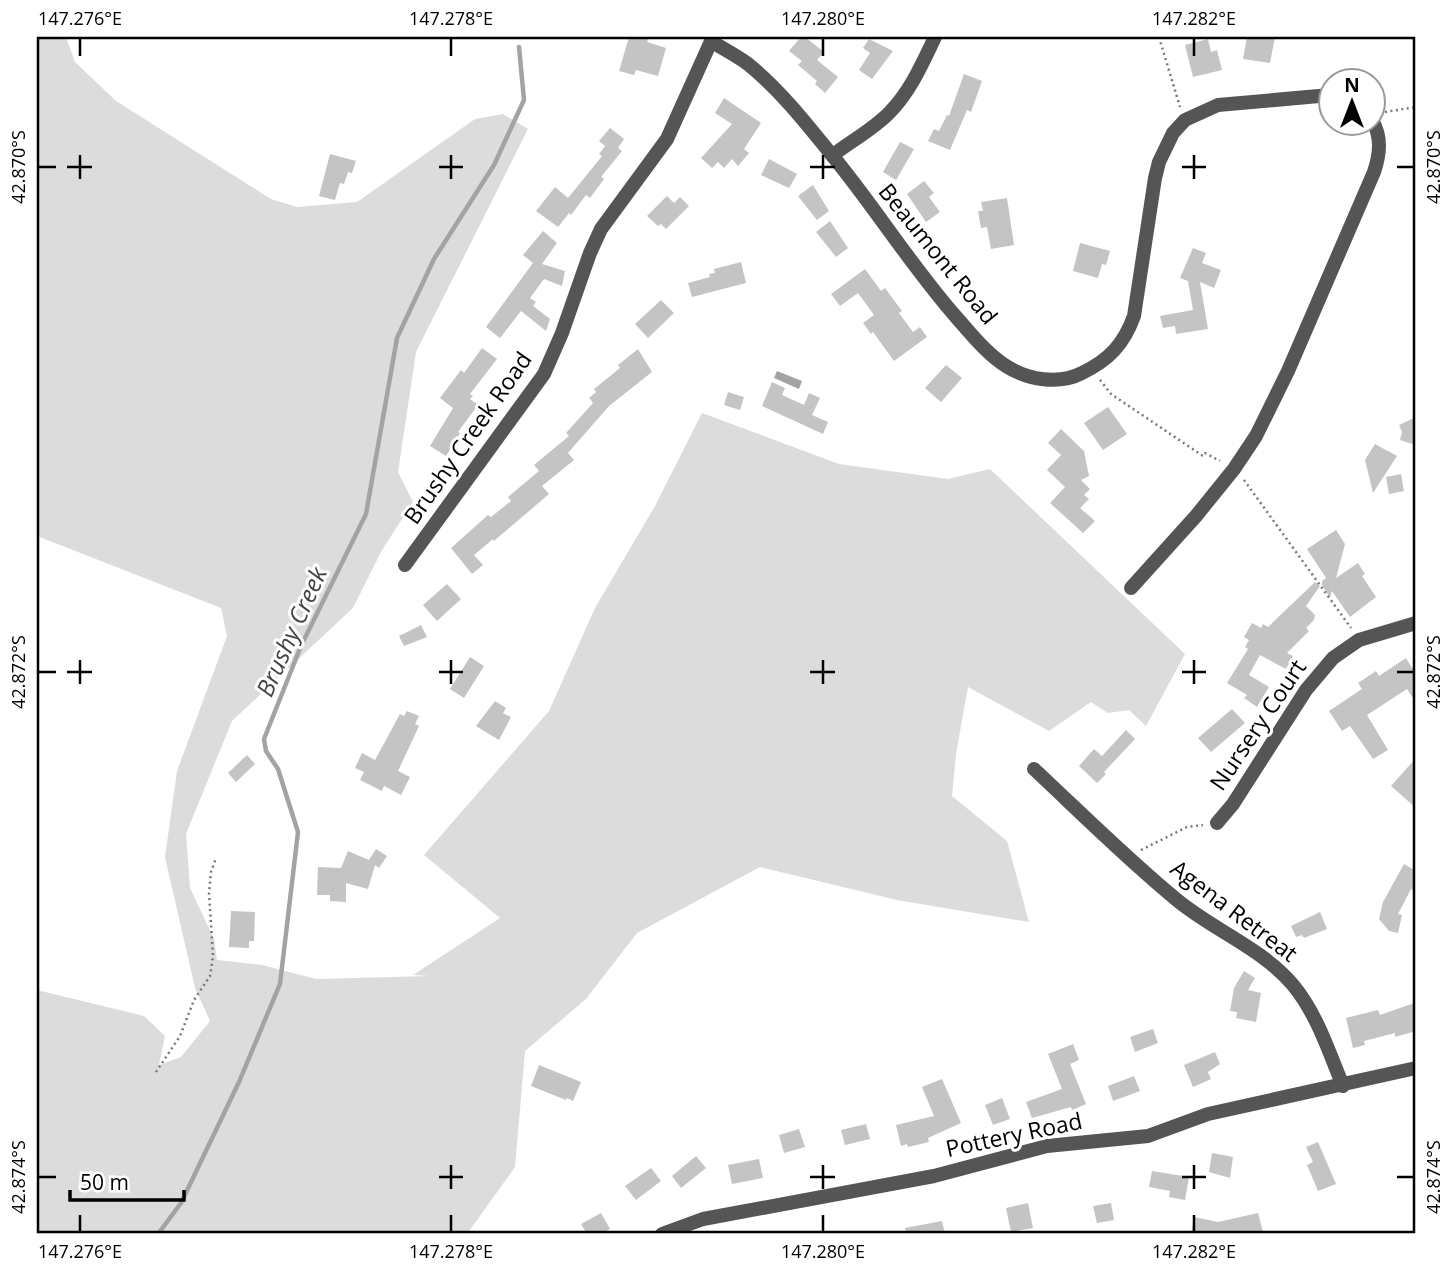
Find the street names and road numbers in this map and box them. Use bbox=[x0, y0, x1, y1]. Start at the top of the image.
street label: Beaumont Road bbox=[872, 176, 1006, 331]
street label: Brushy Creek Road bbox=[396, 345, 539, 530]
street label: Nursery Court bbox=[1202, 653, 1313, 796]
street label: Agena Retreat bbox=[1165, 852, 1305, 969]
street label: Pottery Road bbox=[943, 1104, 1085, 1164]

